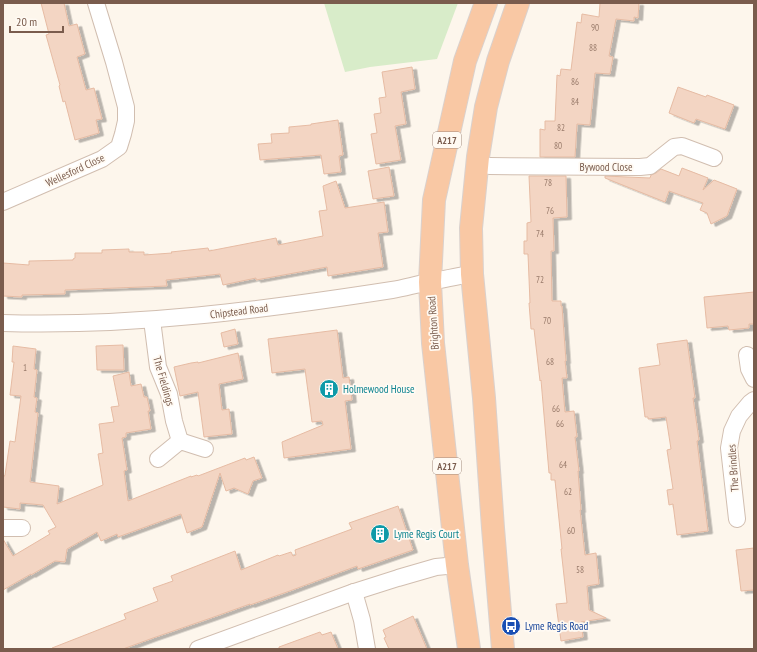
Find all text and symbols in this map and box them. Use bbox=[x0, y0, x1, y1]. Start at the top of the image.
scale bar bbox=[10, 8, 63, 34]
text: 20 m bbox=[16, 14, 37, 29]
house number: 90 bbox=[591, 22, 599, 33]
house number: 88 bbox=[589, 42, 597, 53]
house number: 86 bbox=[571, 76, 579, 87]
house number: 84 bbox=[571, 96, 579, 107]
house number: 82 bbox=[557, 122, 565, 133]
road number: A217 bbox=[433, 132, 461, 148]
house number: 80 bbox=[554, 140, 562, 151]
street label: Wellesford Close bbox=[43, 150, 107, 190]
street label: Bywood Close bbox=[579, 160, 633, 174]
house number: 78 bbox=[544, 177, 552, 188]
house number: 76 bbox=[546, 205, 554, 216]
house number: 74 bbox=[536, 228, 544, 239]
house number: 72 bbox=[536, 274, 544, 285]
street label: Brighton Road bbox=[424, 295, 442, 350]
street label: Chipstead Road bbox=[209, 300, 269, 322]
house number: 70 bbox=[543, 315, 551, 326]
street label: The Fieldings bbox=[150, 354, 178, 408]
house number: 68 bbox=[546, 356, 554, 367]
house number: 1 bbox=[23, 362, 27, 373]
building icon: Holmewood House bbox=[318, 378, 340, 400]
place label: Holmewood House bbox=[343, 382, 415, 396]
house number: 66 bbox=[552, 403, 560, 414]
house number: 66 bbox=[556, 418, 564, 429]
street label: The Brindles bbox=[724, 443, 742, 492]
road number: A217 bbox=[433, 458, 461, 474]
house number: 64 bbox=[559, 459, 567, 470]
house number: 62 bbox=[564, 486, 572, 497]
building icon: Lyme Regis Court bbox=[369, 523, 391, 545]
house number: 60 bbox=[567, 525, 575, 536]
place label: Lyme Regis Court bbox=[394, 527, 459, 541]
house number: 58 bbox=[576, 564, 584, 575]
bus stop icon: Lyme Regis Road bbox=[500, 615, 522, 637]
place label: Lyme Regis Road bbox=[525, 619, 588, 633]

